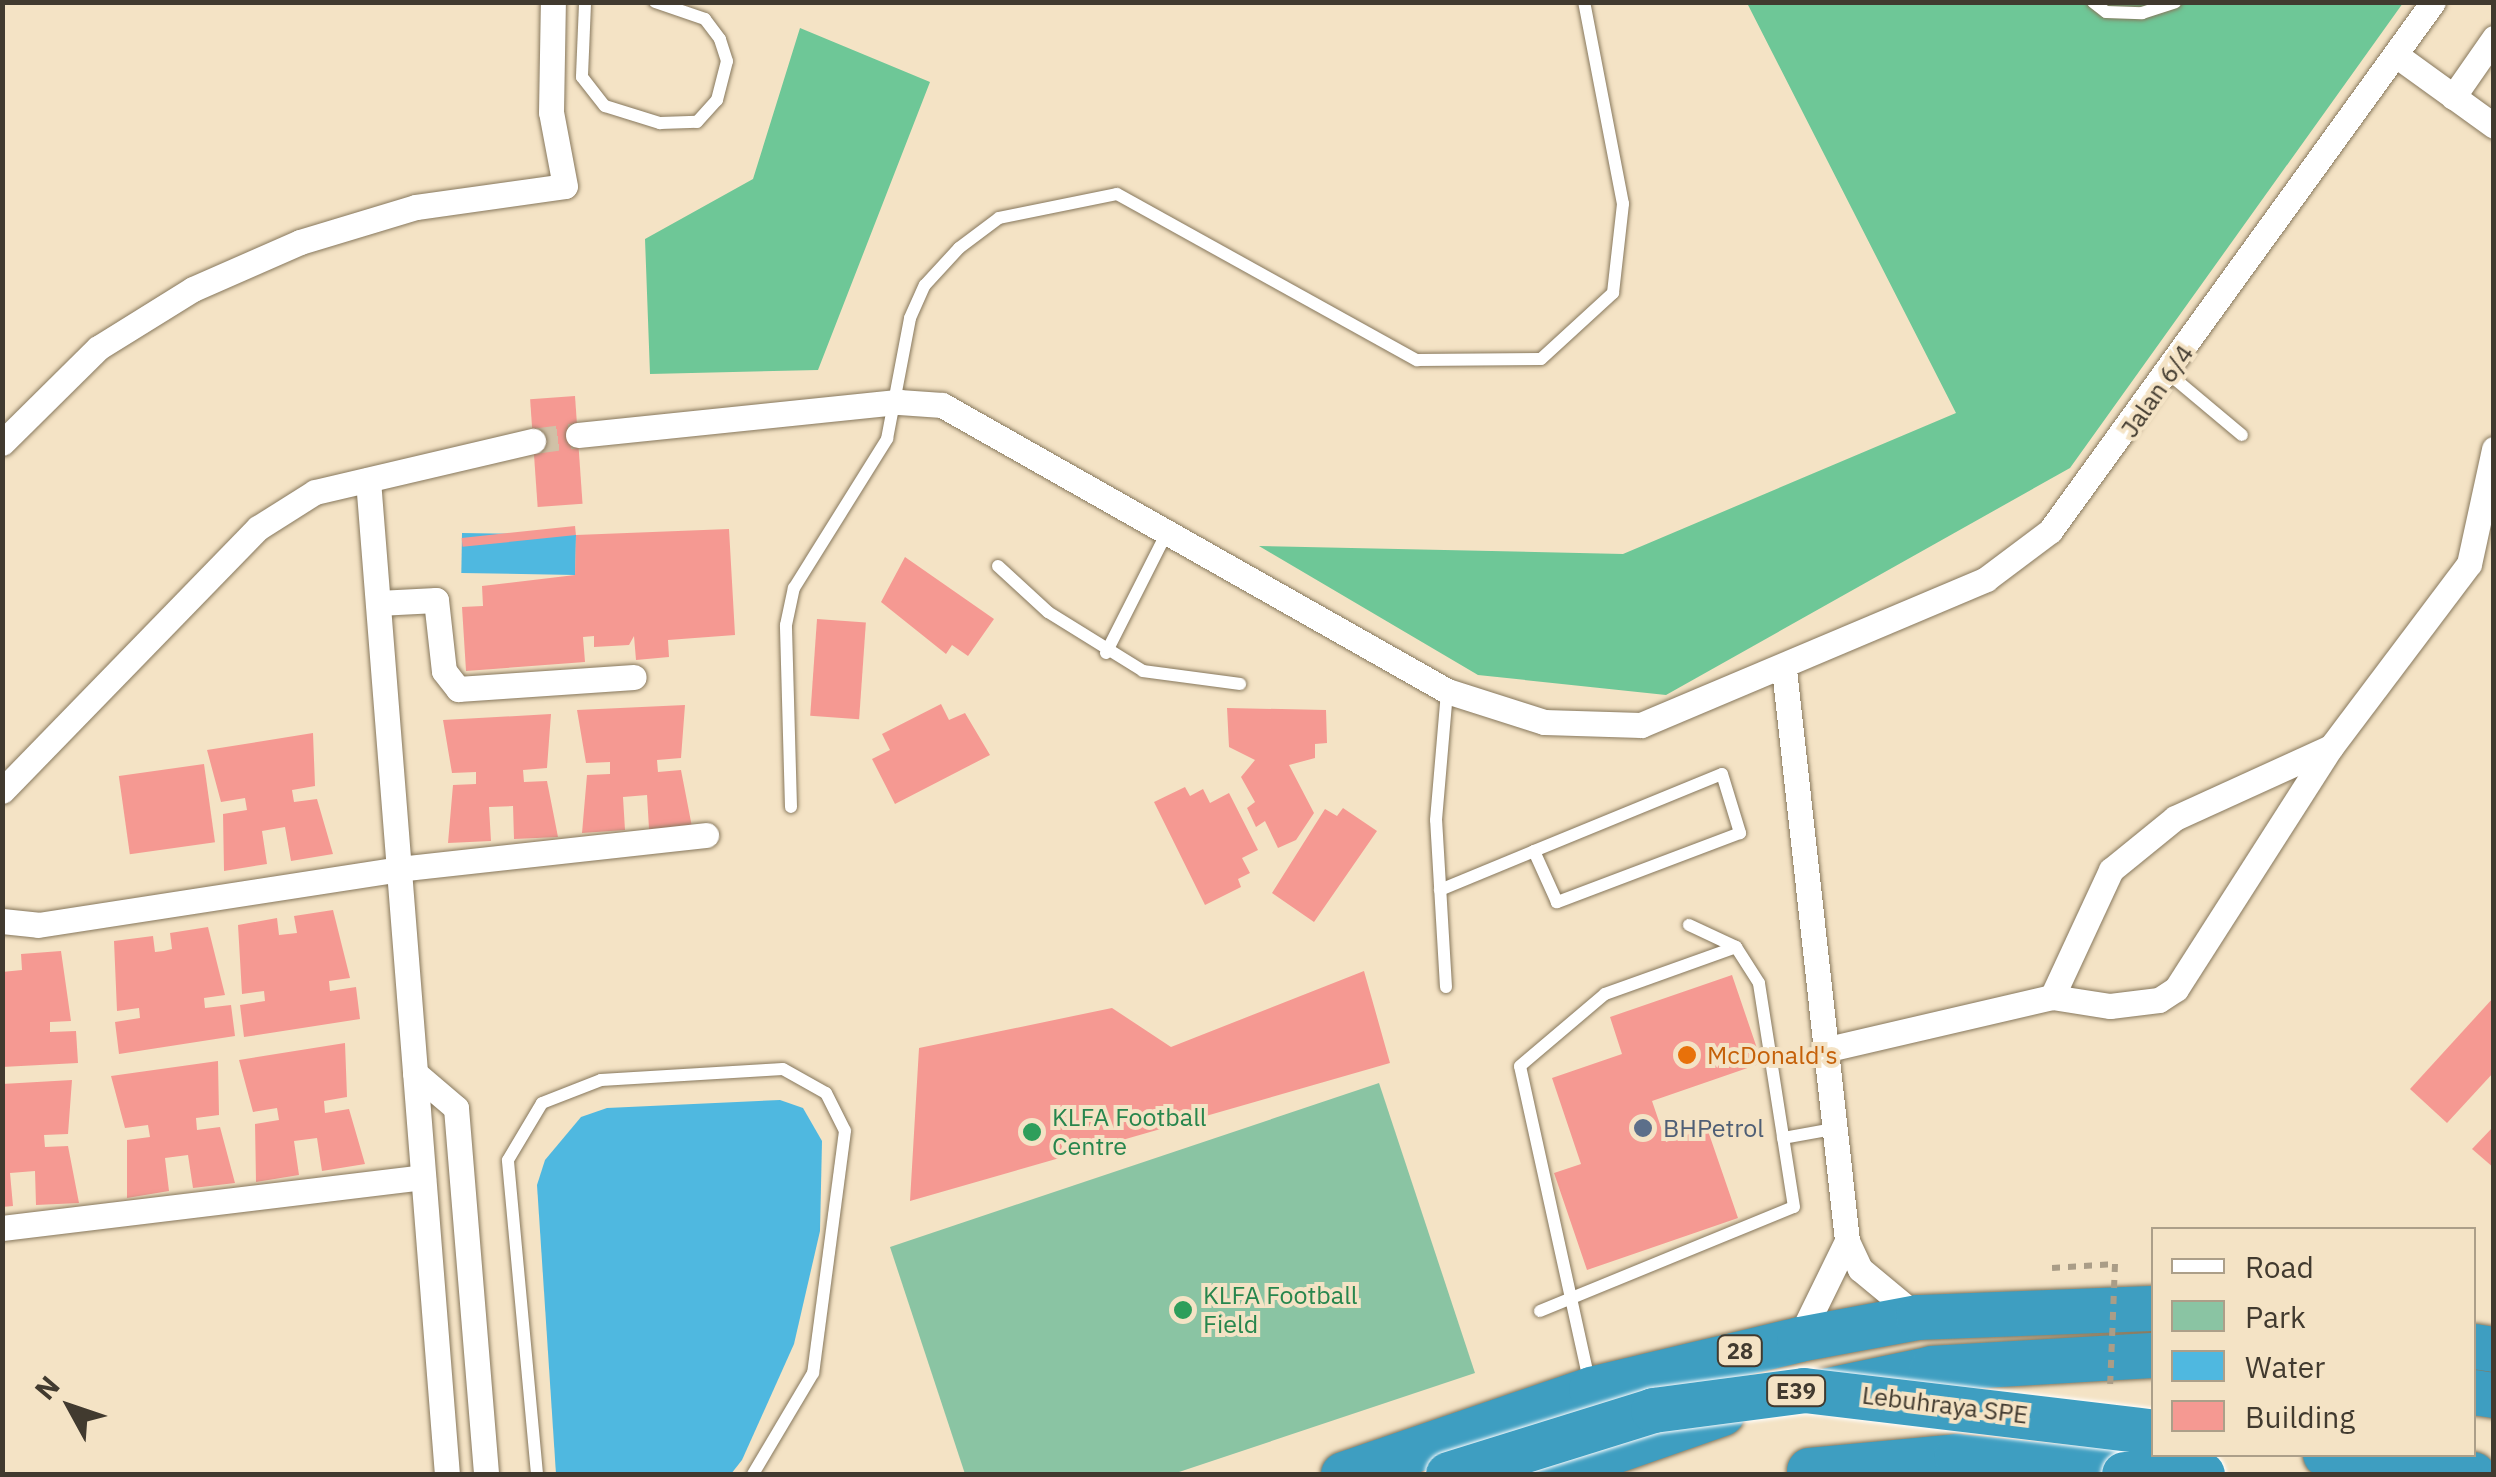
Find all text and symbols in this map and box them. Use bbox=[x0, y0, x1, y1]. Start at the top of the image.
street label: Jalan 6/4 bbox=[2114, 339, 2200, 443]
place label: McDonald's bbox=[1707, 1040, 1838, 1070]
marker: McDonald's bbox=[1676, 1044, 1698, 1066]
place label: KLFA Football Centre bbox=[1052, 1103, 1207, 1162]
place label: BHPetrol bbox=[1663, 1113, 1764, 1143]
marker: BHPetrol bbox=[1632, 1117, 1654, 1139]
marker: KLFA Football Centre bbox=[1021, 1121, 1043, 1143]
legend bbox=[2151, 1227, 2476, 1457]
text: Road bbox=[2245, 1247, 2314, 1286]
place label: KLFA Football Field bbox=[1203, 1281, 1358, 1340]
text: Park bbox=[2245, 1297, 2306, 1336]
marker: KLFA Football Field bbox=[1172, 1299, 1194, 1321]
road number: 28 bbox=[1715, 1334, 1765, 1368]
text: Water bbox=[2245, 1347, 2325, 1386]
north arrow bbox=[20, 1357, 120, 1457]
text: N bbox=[26, 1368, 67, 1407]
road number: E39 bbox=[1766, 1374, 1826, 1408]
street label: Lebuhraya SPE bbox=[1860, 1380, 2030, 1430]
text: Building bbox=[2245, 1397, 2355, 1436]

